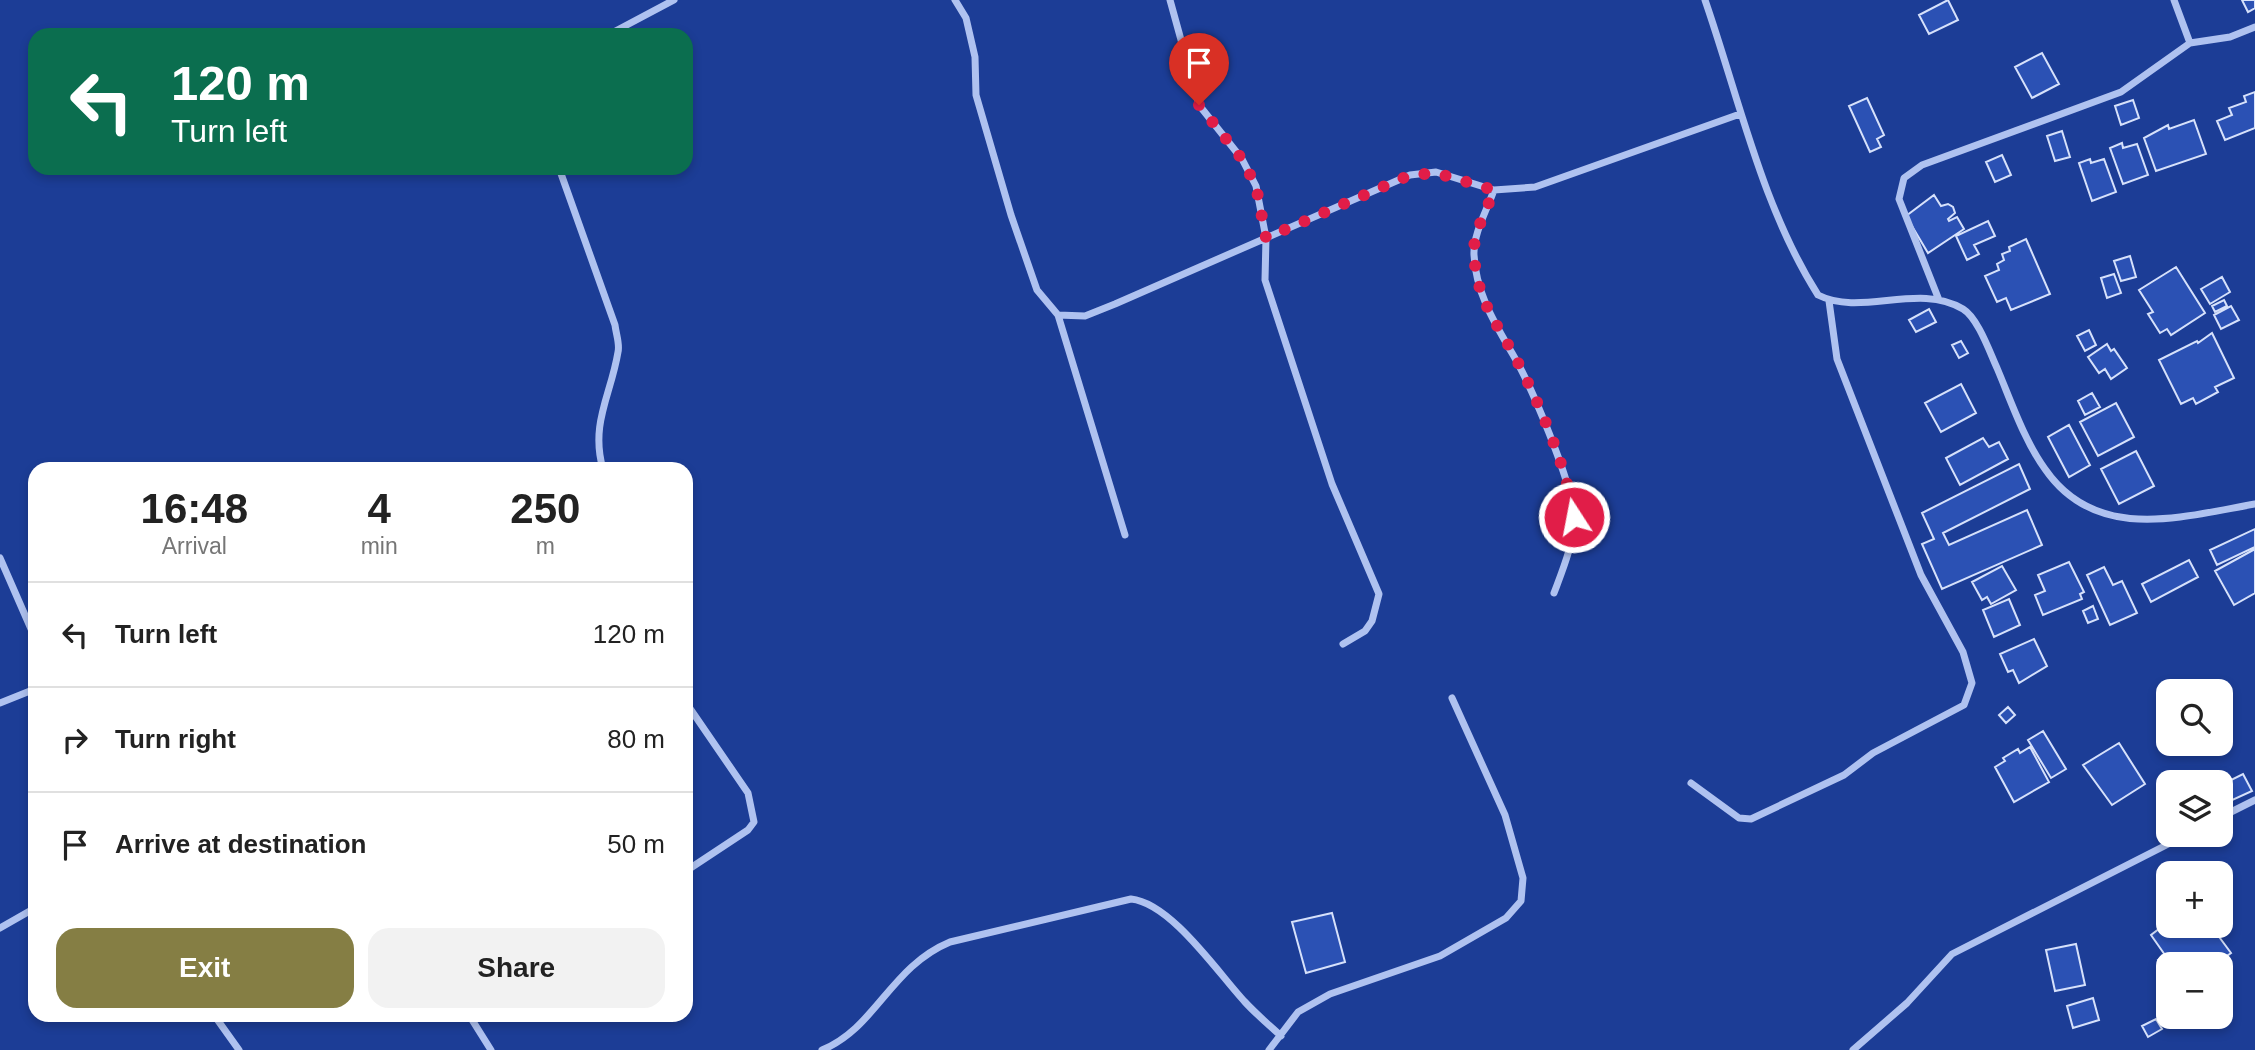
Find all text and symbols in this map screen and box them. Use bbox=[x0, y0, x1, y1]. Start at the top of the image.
pin bbox=[1169, 33, 1229, 105]
icon: arrive bbox=[1180, 44, 1218, 82]
icon: left bbox=[56, 56, 147, 147]
text: 120 m bbox=[171, 56, 310, 110]
text: Turn left bbox=[171, 113, 287, 149]
position arrow bbox=[1537, 480, 1611, 554]
text: 16:48 bbox=[141, 485, 248, 532]
text: 4 bbox=[367, 485, 391, 532]
text: 250 bbox=[510, 485, 580, 532]
text: Arrival bbox=[162, 533, 227, 559]
text: min bbox=[361, 533, 398, 559]
text: m bbox=[536, 533, 555, 559]
icon: left bbox=[56, 616, 94, 654]
text: Turn left bbox=[115, 619, 217, 649]
text: 120 m bbox=[593, 619, 665, 649]
map controls bbox=[2156, 679, 2233, 1029]
button: search bbox=[2156, 679, 2233, 756]
icon: right bbox=[56, 721, 94, 759]
text: Turn right bbox=[115, 724, 236, 754]
text: 80 m bbox=[607, 724, 665, 754]
button: layers bbox=[2156, 770, 2233, 847]
icon: arrive bbox=[56, 826, 94, 864]
text: Arrive at destination bbox=[115, 829, 366, 859]
text: 50 m bbox=[607, 829, 665, 859]
button: + bbox=[2156, 861, 2233, 938]
button: Exit bbox=[56, 928, 354, 1008]
button: Share bbox=[368, 928, 665, 1008]
button: − bbox=[2156, 952, 2233, 1029]

